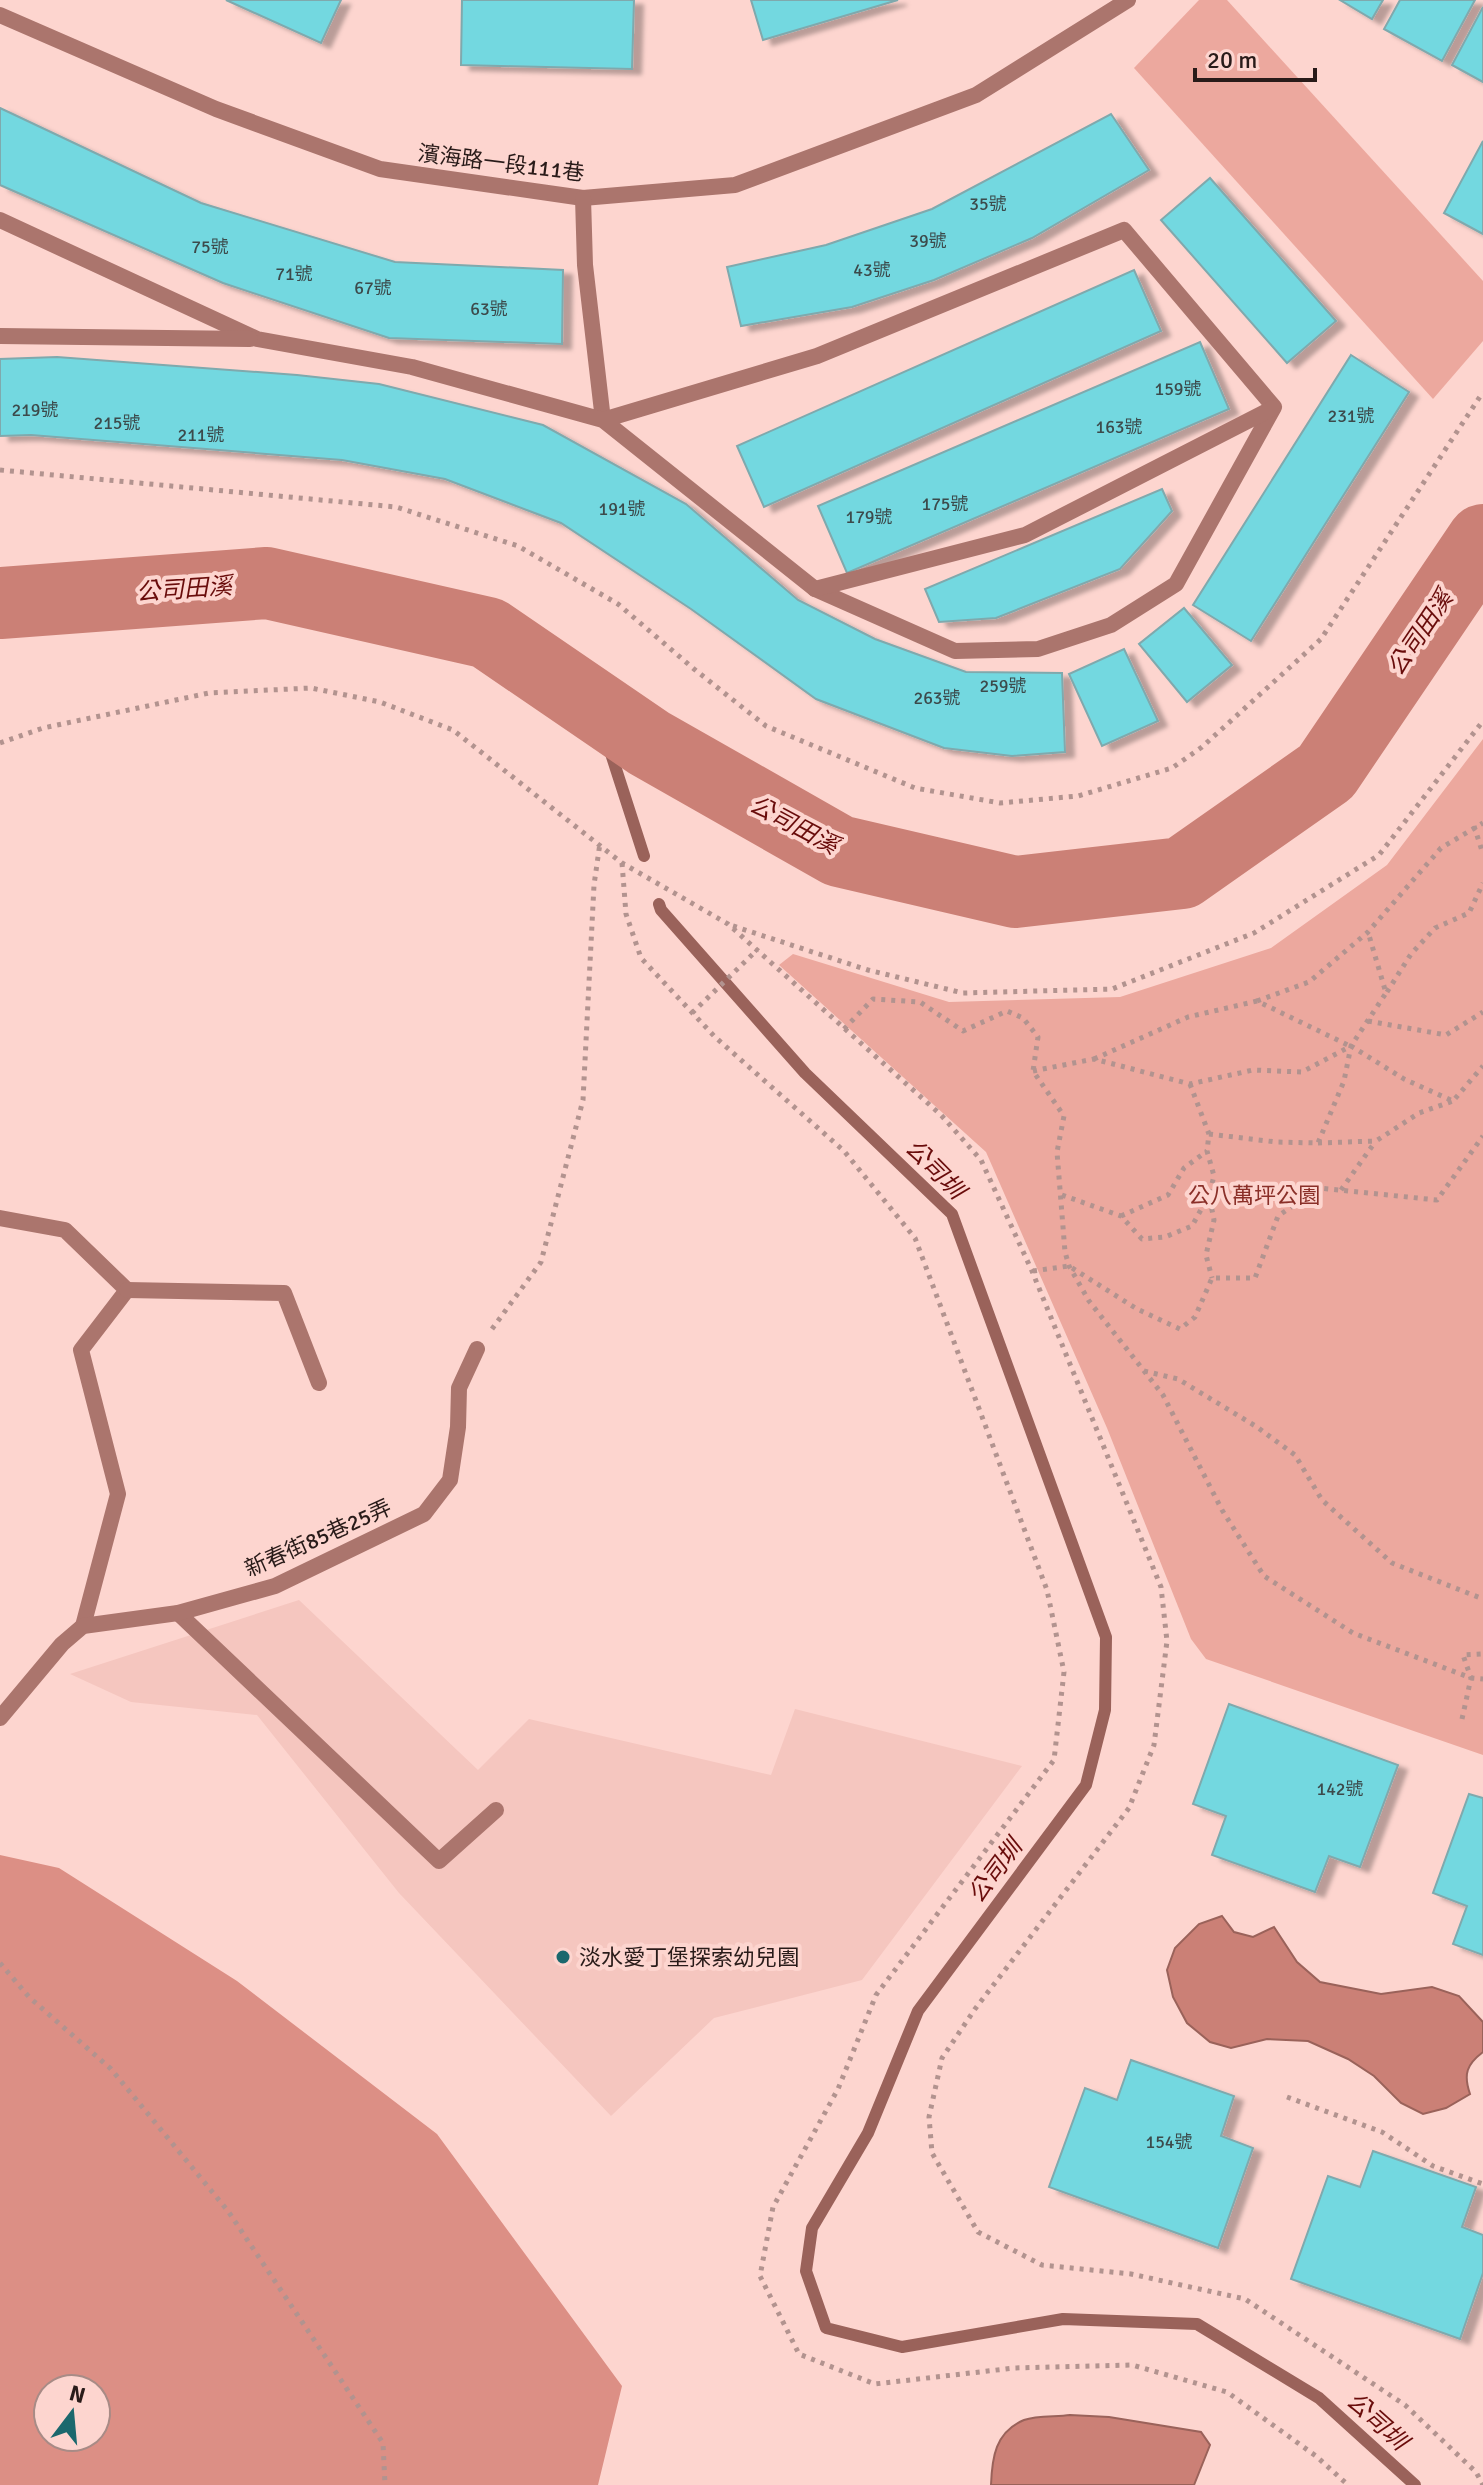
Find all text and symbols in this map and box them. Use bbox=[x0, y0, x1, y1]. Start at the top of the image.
scale bar bbox=[1195, 32, 1315, 82]
text: 20 m bbox=[1207, 45, 1257, 75]
street label: 濱海路一段111巷 bbox=[416, 139, 586, 187]
house number: 35號 bbox=[969, 193, 1007, 215]
house number: 39號 bbox=[909, 230, 947, 252]
house number: 75號 bbox=[191, 236, 229, 258]
house number: 43號 bbox=[853, 259, 891, 281]
house number: 71號 bbox=[275, 263, 313, 285]
house number: 67號 bbox=[354, 277, 392, 299]
house number: 63號 bbox=[470, 298, 508, 320]
house number: 159號 bbox=[1154, 378, 1202, 400]
house number: 219號 bbox=[11, 399, 59, 421]
house number: 231號 bbox=[1327, 405, 1375, 427]
house number: 215號 bbox=[93, 412, 141, 434]
house number: 163號 bbox=[1095, 416, 1143, 438]
house number: 211號 bbox=[177, 424, 225, 446]
house number: 175號 bbox=[921, 493, 969, 515]
house number: 191號 bbox=[598, 498, 646, 520]
house number: 179號 bbox=[845, 506, 893, 528]
water label: 公司田溪 bbox=[135, 570, 236, 607]
water label: 公司田溪 bbox=[1381, 582, 1461, 681]
house number: 259號 bbox=[979, 675, 1027, 697]
house number: 263號 bbox=[913, 687, 961, 709]
water label: 公司田溪 bbox=[745, 789, 846, 862]
water label: 公司圳 bbox=[899, 1133, 973, 1207]
park label: 公八萬坪公園 bbox=[1188, 1182, 1320, 1209]
street label: 新春街85巷25弄 bbox=[241, 1494, 395, 1582]
house number: 142號 bbox=[1316, 1778, 1364, 1800]
water label: 公司圳 bbox=[961, 1831, 1030, 1909]
place label: 淡水愛丁堡探索幼兒園 bbox=[579, 1944, 799, 1971]
marker: 淡水愛丁堡探索幼兒園 bbox=[554, 1948, 572, 1966]
house number: 154號 bbox=[1145, 2131, 1193, 2153]
north arrow bbox=[32, 2373, 112, 2453]
text: N bbox=[66, 2379, 88, 2409]
water label: 公司圳 bbox=[1340, 2386, 1416, 2458]

